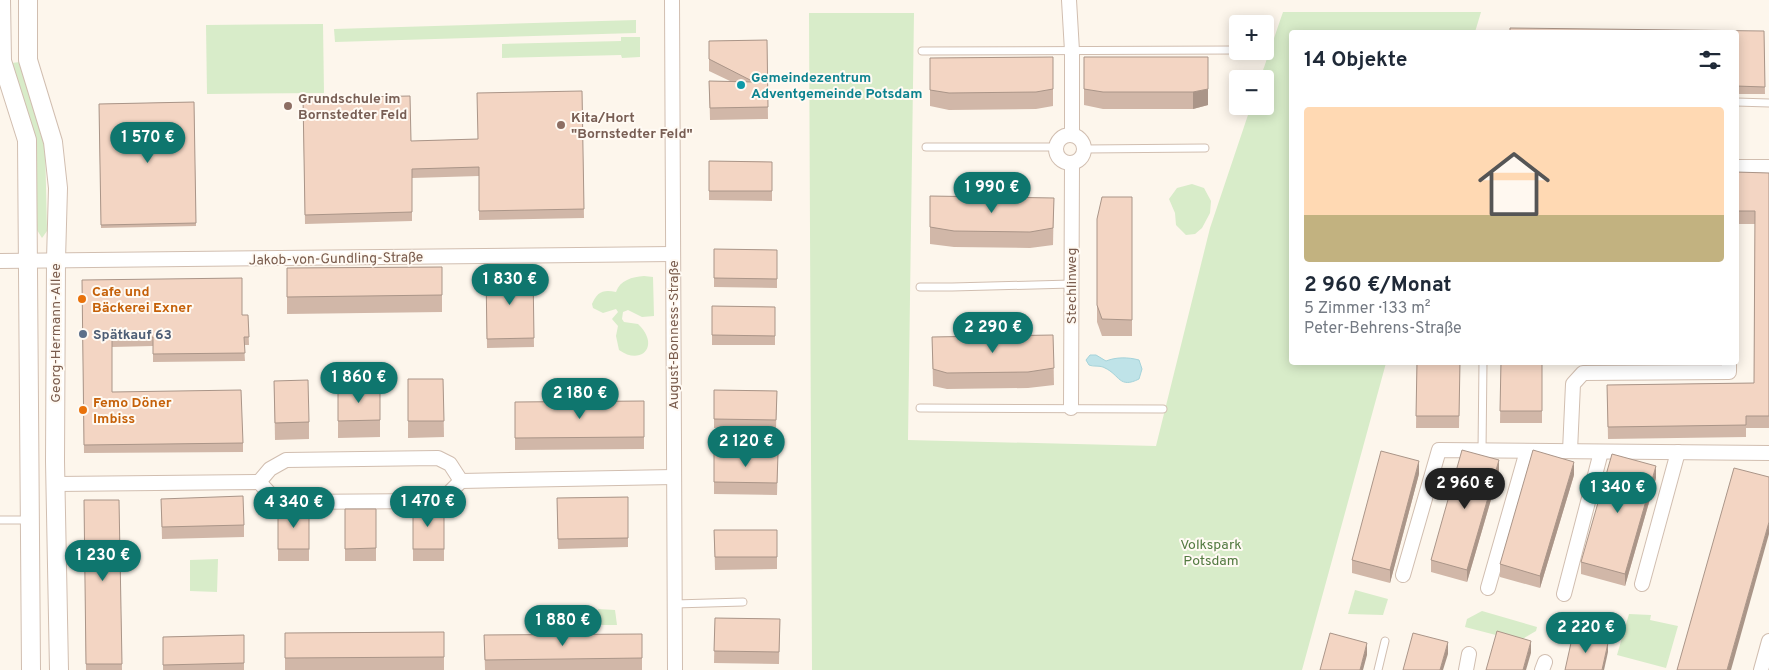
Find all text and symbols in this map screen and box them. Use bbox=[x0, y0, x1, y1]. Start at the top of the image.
map controls bbox=[1229, 15, 1274, 115]
button: + bbox=[1229, 15, 1274, 60]
icon: filters bbox=[1696, 46, 1724, 74]
text: 14 Objekte bbox=[1304, 47, 1408, 74]
place label: Gemeindezentrum Adventgemeinde Potsdam bbox=[751, 70, 922, 103]
button: − bbox=[1229, 70, 1274, 115]
marker: Gemeindezentrum Adventgemeinde Potsdam bbox=[735, 79, 747, 91]
place label: Grundschule im Bornstedter Feld bbox=[298, 91, 407, 124]
marker: Grundschule im Bornstedter Feld bbox=[282, 100, 294, 112]
place label: Kita/Hort "Bornstedter Feld" bbox=[571, 110, 693, 143]
marker: Kita/Hort "Bornstedter Feld" bbox=[555, 119, 567, 131]
pin: 1 570 € bbox=[102, 121, 194, 164]
text: 1 570 € bbox=[121, 128, 175, 148]
icon: home bbox=[1469, 139, 1559, 229]
pin: 1 990 € bbox=[946, 172, 1038, 214]
text: 1 990 € bbox=[965, 178, 1019, 198]
street label: Stechlinweg bbox=[1064, 248, 1081, 324]
street label: Jakob-von-Gundling-Straße bbox=[249, 249, 423, 270]
street label: August-Bonness-Straße bbox=[666, 260, 683, 410]
street label: Georg-Hermann-Allee bbox=[48, 263, 65, 403]
pin: 1 830 € bbox=[464, 264, 556, 306]
text: 1 830 € bbox=[483, 270, 537, 290]
text: 2 960 €/Monat bbox=[1304, 272, 1452, 299]
place label: Cafe und Bäckerei Exner bbox=[92, 284, 192, 317]
marker: Cafe und Bäckerei Exner bbox=[76, 293, 88, 305]
text: 5 Zimmer · 133 m² bbox=[1304, 299, 1431, 319]
pin: 2 290 € bbox=[947, 312, 1039, 354]
text: 2 290 € bbox=[964, 318, 1022, 338]
text: Peter-Behrens-Straße bbox=[1304, 319, 1462, 339]
place label: Spätkauf 63 bbox=[93, 327, 172, 344]
marker: Spätkauf 63 bbox=[77, 328, 89, 340]
pin: 1 860 € bbox=[313, 362, 405, 404]
text: 1 860 € bbox=[332, 368, 386, 388]
pin: 2 180 € bbox=[534, 378, 626, 420]
text: 2 180 € bbox=[553, 384, 607, 404]
place label: Femo Döner Imbiss bbox=[93, 395, 172, 428]
marker: Femo Döner Imbiss bbox=[77, 404, 89, 416]
pin: 2 120 € bbox=[700, 426, 792, 468]
text: 2 120 € bbox=[719, 432, 773, 452]
pin: 2 960 € bbox=[1419, 468, 1511, 510]
pin: 1 340 € bbox=[1572, 472, 1664, 514]
text: 2 960 € bbox=[1436, 474, 1494, 494]
text: 1 340 € bbox=[1591, 478, 1645, 498]
pin: 4 340 € bbox=[248, 486, 340, 529]
pin: 1 470 € bbox=[382, 486, 474, 528]
text: 1 470 € bbox=[401, 492, 455, 512]
text: 4 340 € bbox=[265, 493, 323, 513]
park label: Volkspark Potsdam bbox=[1180, 537, 1242, 570]
pin: 1 230 € bbox=[57, 540, 149, 582]
text: 1 230 € bbox=[76, 546, 130, 566]
pin: 1 880 € bbox=[517, 604, 609, 647]
text: 1 880 € bbox=[536, 611, 590, 631]
pin: 2 220 € bbox=[1540, 612, 1632, 654]
text: 2 220 € bbox=[1557, 618, 1615, 638]

